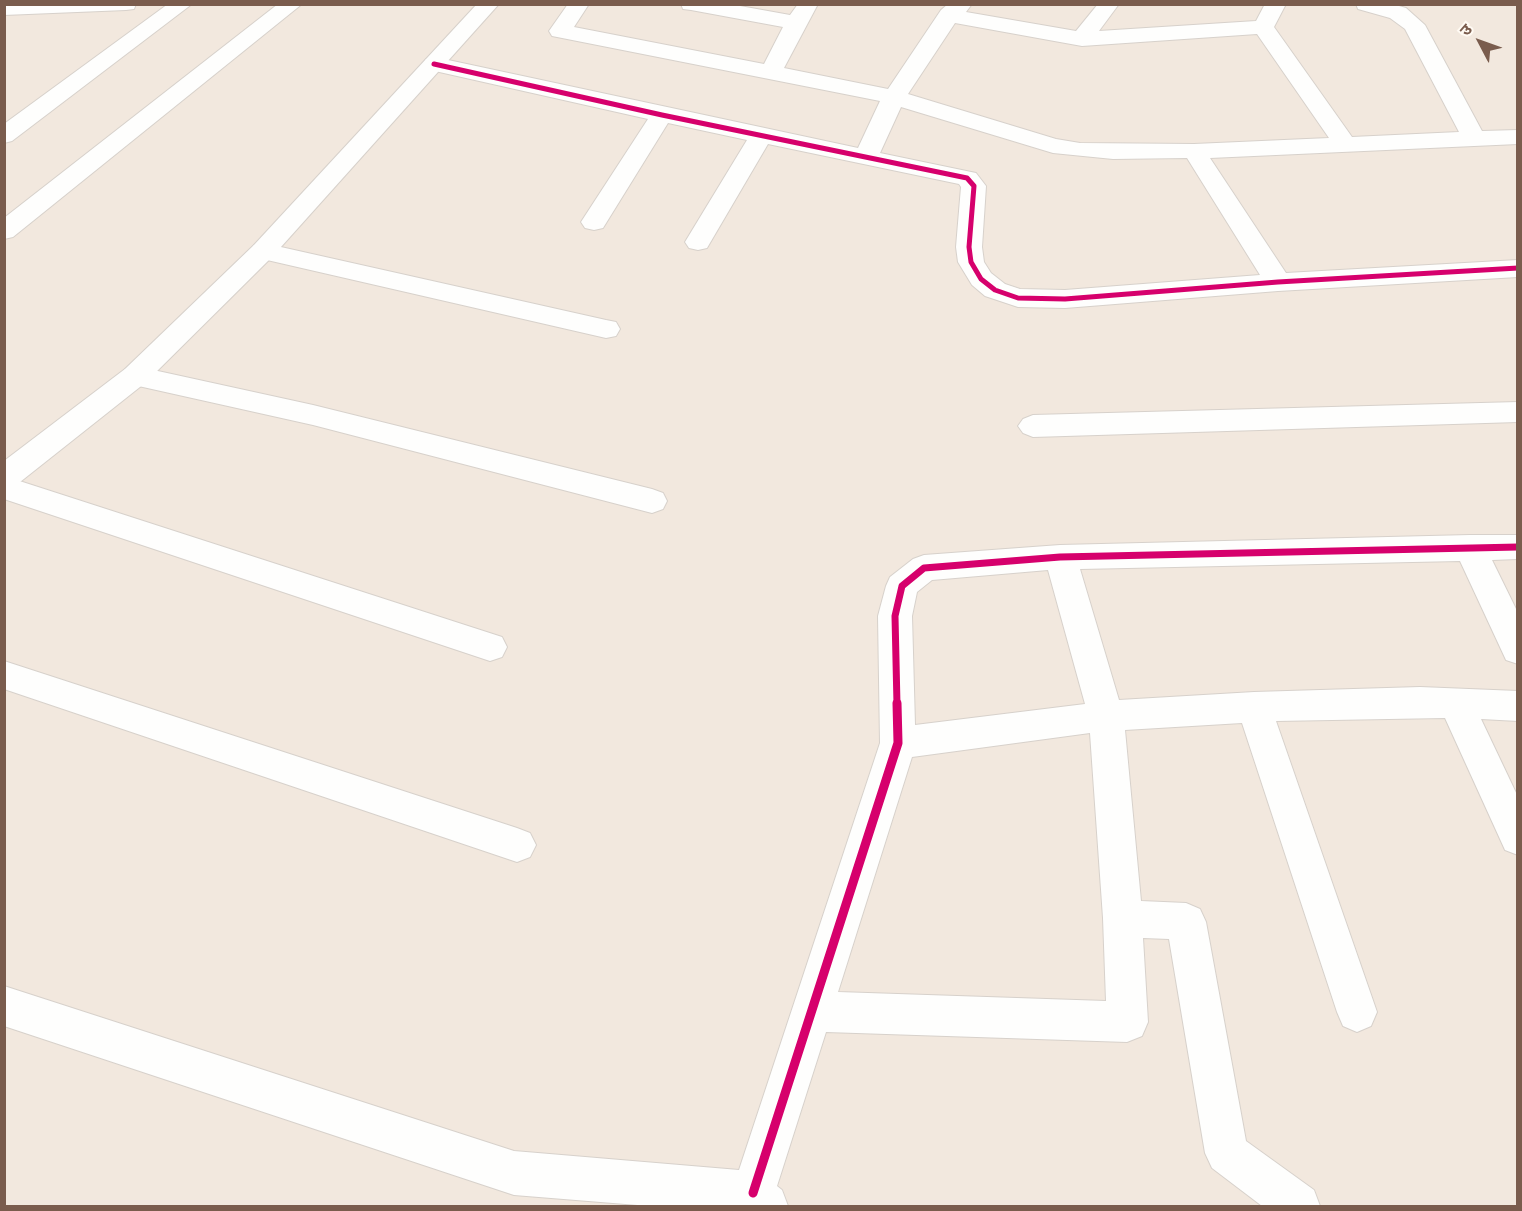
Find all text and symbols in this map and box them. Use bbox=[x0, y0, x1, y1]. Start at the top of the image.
north arrow bbox=[1450, 12, 1510, 72]
text: उ bbox=[1457, 21, 1476, 39]

